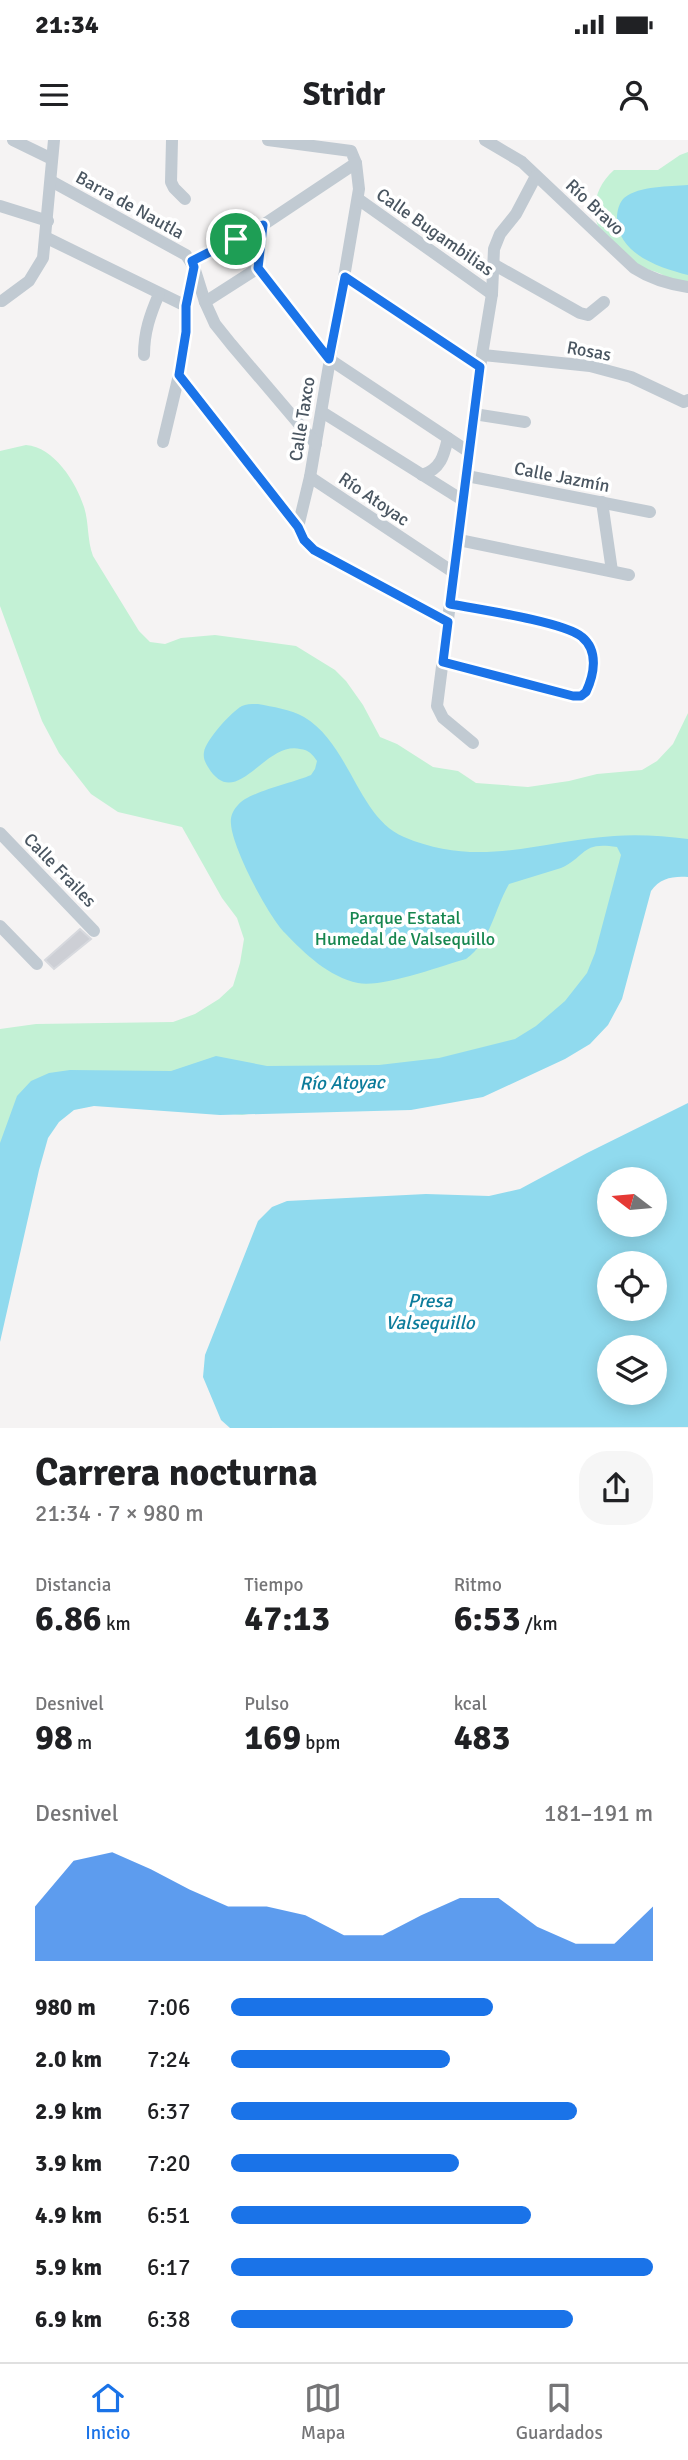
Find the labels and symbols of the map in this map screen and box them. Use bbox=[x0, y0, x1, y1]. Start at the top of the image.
street label: Barra de Nautla bbox=[72, 166, 188, 244]
street label: Río Bravo bbox=[561, 174, 629, 240]
street label: Calle Bugambilias bbox=[372, 183, 498, 281]
pin bbox=[206, 209, 266, 269]
street label: Rosas bbox=[565, 336, 613, 366]
street label: Calle Taxco bbox=[284, 375, 320, 463]
street label: Calle Jazmín bbox=[512, 457, 612, 497]
street label: Río Atoyac bbox=[334, 467, 414, 531]
street label: Calle Frailes bbox=[19, 828, 101, 912]
park label: Parque Estatal Humedal de Valsequillo bbox=[315, 907, 495, 950]
water label: Río Atoyac bbox=[299, 1070, 387, 1096]
north arrow bbox=[597, 1167, 667, 1237]
water label: Presa Valsequillo bbox=[385, 1289, 476, 1335]

